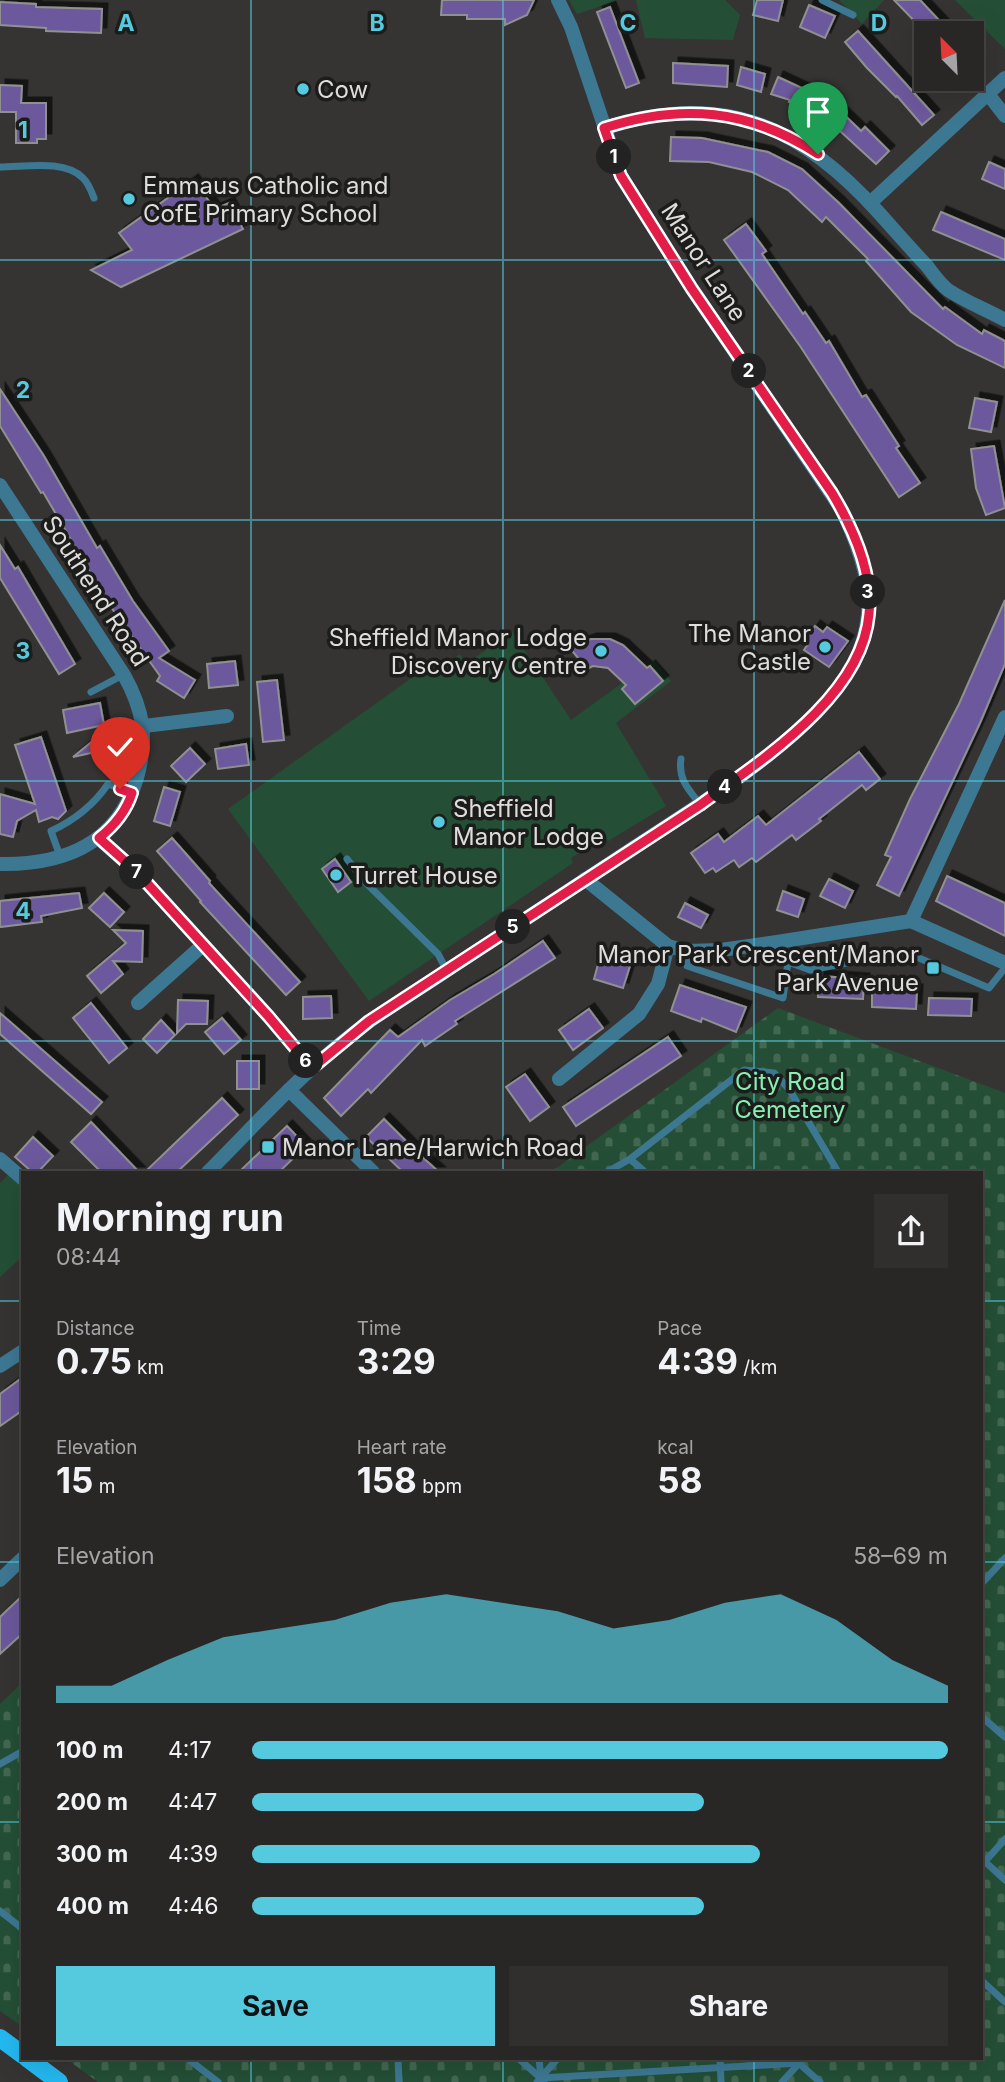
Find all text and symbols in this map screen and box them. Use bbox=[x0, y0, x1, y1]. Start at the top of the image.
text: A bbox=[117, 9, 135, 37]
text: B bbox=[369, 9, 385, 37]
text: C bbox=[619, 9, 637, 37]
text: D bbox=[871, 9, 887, 37]
north arrow bbox=[914, 21, 984, 91]
map controls bbox=[914, 21, 984, 91]
place label: Cow bbox=[317, 75, 368, 104]
marker: Cow bbox=[295, 81, 311, 97]
pin bbox=[788, 82, 848, 154]
icon: arrive bbox=[799, 93, 837, 131]
text: 1 bbox=[18, 116, 28, 144]
pin: 1 bbox=[596, 140, 632, 174]
text: 1 bbox=[609, 145, 618, 168]
place label: Emmaus Catholic and CofE Primary School bbox=[143, 171, 388, 228]
marker: Emmaus Catholic and CofE Primary School bbox=[121, 191, 137, 207]
street label: Manor Lane bbox=[655, 198, 753, 326]
pin: 2 bbox=[732, 354, 766, 388]
text: 2 bbox=[743, 359, 754, 382]
text: 2 bbox=[16, 376, 30, 404]
street label: Southend Road bbox=[37, 510, 155, 672]
pin: 3 bbox=[850, 574, 886, 610]
text: 3 bbox=[861, 580, 874, 603]
place label: The Manor Castle bbox=[688, 619, 811, 676]
place label: Sheffield Manor Lodge Discovery Centre bbox=[329, 623, 587, 680]
text: 3 bbox=[16, 637, 30, 665]
marker: The Manor Castle bbox=[817, 639, 833, 655]
marker: Sheffield Manor Lodge Discovery Centre bbox=[593, 643, 609, 659]
pin bbox=[90, 717, 150, 789]
icon: check bbox=[101, 728, 139, 766]
pin: 4 bbox=[708, 770, 742, 804]
text: 4 bbox=[718, 775, 731, 798]
place label: Sheffield Manor Lodge bbox=[453, 794, 604, 851]
marker: Sheffield Manor Lodge bbox=[431, 814, 447, 830]
pin: 7 bbox=[120, 854, 154, 890]
text: 7 bbox=[131, 860, 142, 883]
place label: Turret House bbox=[350, 861, 498, 890]
marker: Turret House bbox=[328, 867, 344, 883]
text: 4 bbox=[15, 897, 31, 925]
pin: 5 bbox=[496, 909, 530, 944]
text: 5 bbox=[506, 915, 519, 938]
place label: Manor Park Crescent/Manor Park Avenue bbox=[597, 940, 919, 997]
marker: Manor Park Crescent/Manor Park Avenue bbox=[925, 960, 941, 976]
pin: 6 bbox=[288, 1044, 324, 1078]
text: 6 bbox=[299, 1049, 312, 1072]
park label: City Road Cemetery bbox=[734, 1067, 846, 1124]
place label: Manor Lane/Harwich Road bbox=[282, 1133, 584, 1162]
marker: Manor Lane/Harwich Road bbox=[260, 1139, 276, 1155]
text: Morning run bbox=[56, 1194, 284, 1240]
button: share bbox=[874, 1194, 948, 1268]
text: 08:44 bbox=[56, 1243, 121, 1271]
text: Distance bbox=[56, 1317, 134, 1340]
text: Time bbox=[357, 1317, 401, 1340]
text: Pace bbox=[657, 1317, 702, 1340]
text: 0.75 bbox=[56, 1340, 132, 1382]
text: 3:29 bbox=[357, 1340, 436, 1382]
text: 4:39 bbox=[657, 1340, 738, 1382]
text: km bbox=[132, 1356, 164, 1379]
text: /km bbox=[738, 1356, 777, 1379]
text: Elevation bbox=[56, 1436, 137, 1459]
text: Heart rate bbox=[357, 1436, 447, 1459]
text: kcal bbox=[657, 1436, 694, 1459]
text: 15 bbox=[56, 1459, 93, 1501]
text: 158 bbox=[357, 1459, 417, 1501]
text: 58 bbox=[657, 1459, 702, 1501]
text: m bbox=[93, 1475, 115, 1498]
text: bpm bbox=[417, 1475, 462, 1498]
text: Elevation bbox=[56, 1542, 155, 1570]
text: 58–69 m bbox=[853, 1542, 948, 1570]
text: 100 m bbox=[56, 1736, 123, 1764]
text: 4:17 bbox=[168, 1736, 212, 1764]
text: 200 m bbox=[56, 1788, 128, 1816]
text: 4:47 bbox=[168, 1788, 217, 1816]
text: 300 m bbox=[56, 1840, 128, 1868]
text: 4:39 bbox=[168, 1840, 218, 1868]
text: 400 m bbox=[56, 1892, 129, 1920]
text: 4:46 bbox=[168, 1892, 219, 1920]
button: Save bbox=[56, 1966, 495, 2046]
button: Share bbox=[509, 1966, 948, 2046]

